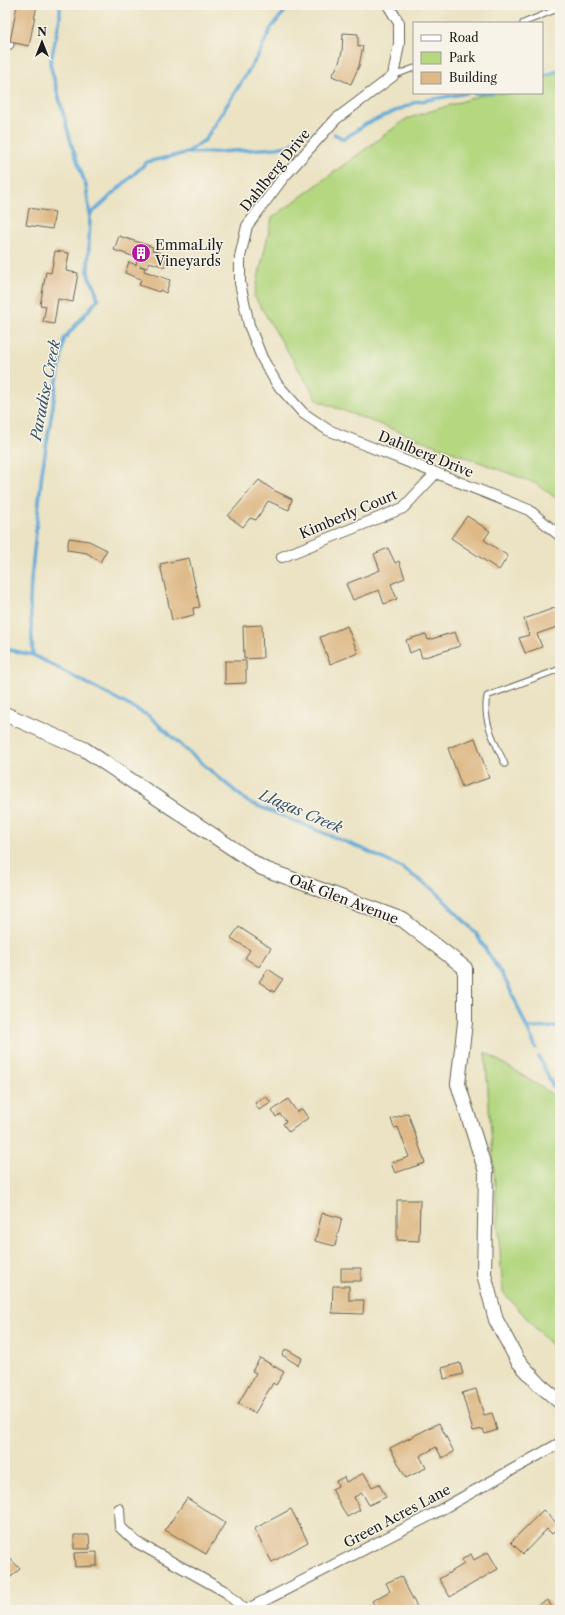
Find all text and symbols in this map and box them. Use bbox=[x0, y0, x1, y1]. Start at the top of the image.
north arrow bbox=[22, 22, 62, 62]
legend bbox=[413, 22, 543, 94]
text: N bbox=[37, 25, 47, 39]
text: Road bbox=[449, 30, 479, 45]
text: Park bbox=[449, 50, 476, 65]
text: Building bbox=[449, 70, 497, 85]
street label: Dahlberg Drive bbox=[236, 125, 314, 215]
place label: EmmaLily Vineyards bbox=[154, 236, 224, 270]
building icon: EmmaLily Vineyards bbox=[130, 242, 152, 264]
water label: Paradise Creek bbox=[26, 338, 64, 443]
street label: Dahlberg Drive bbox=[376, 427, 476, 481]
street label: Kimberly Court bbox=[296, 485, 400, 543]
water label: Llagas Creek bbox=[255, 785, 346, 837]
street label: Oak Glen Avenue bbox=[287, 870, 401, 928]
street label: Green Acres Lane bbox=[340, 1480, 454, 1552]

